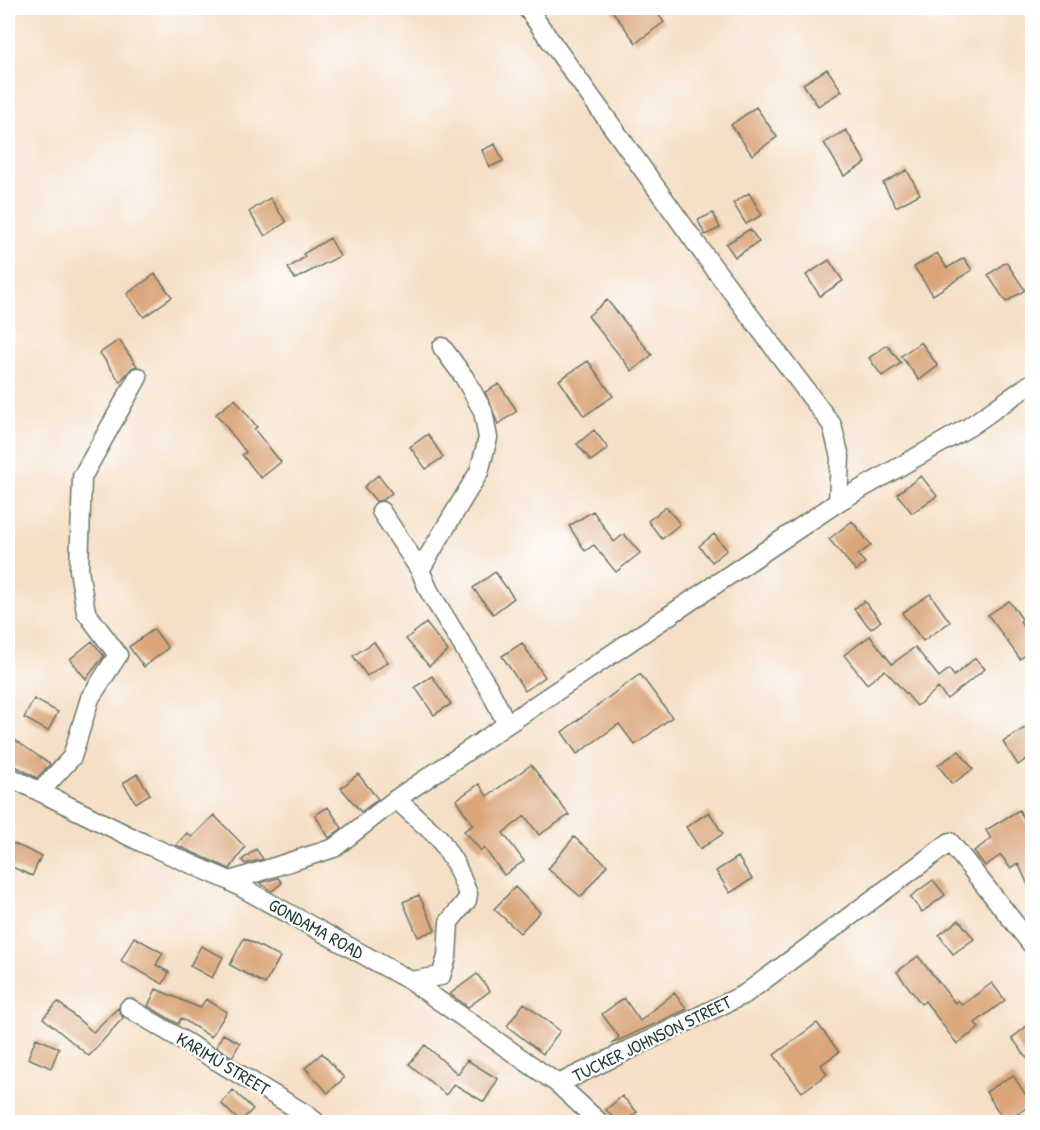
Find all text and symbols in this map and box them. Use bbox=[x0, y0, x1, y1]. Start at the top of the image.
street label: GONDAMA ROAD bbox=[264, 892, 368, 965]
street label: TUCKER JOHNSON STREET bbox=[568, 989, 736, 1088]
street label: KARIMU STREET bbox=[172, 1026, 275, 1102]

